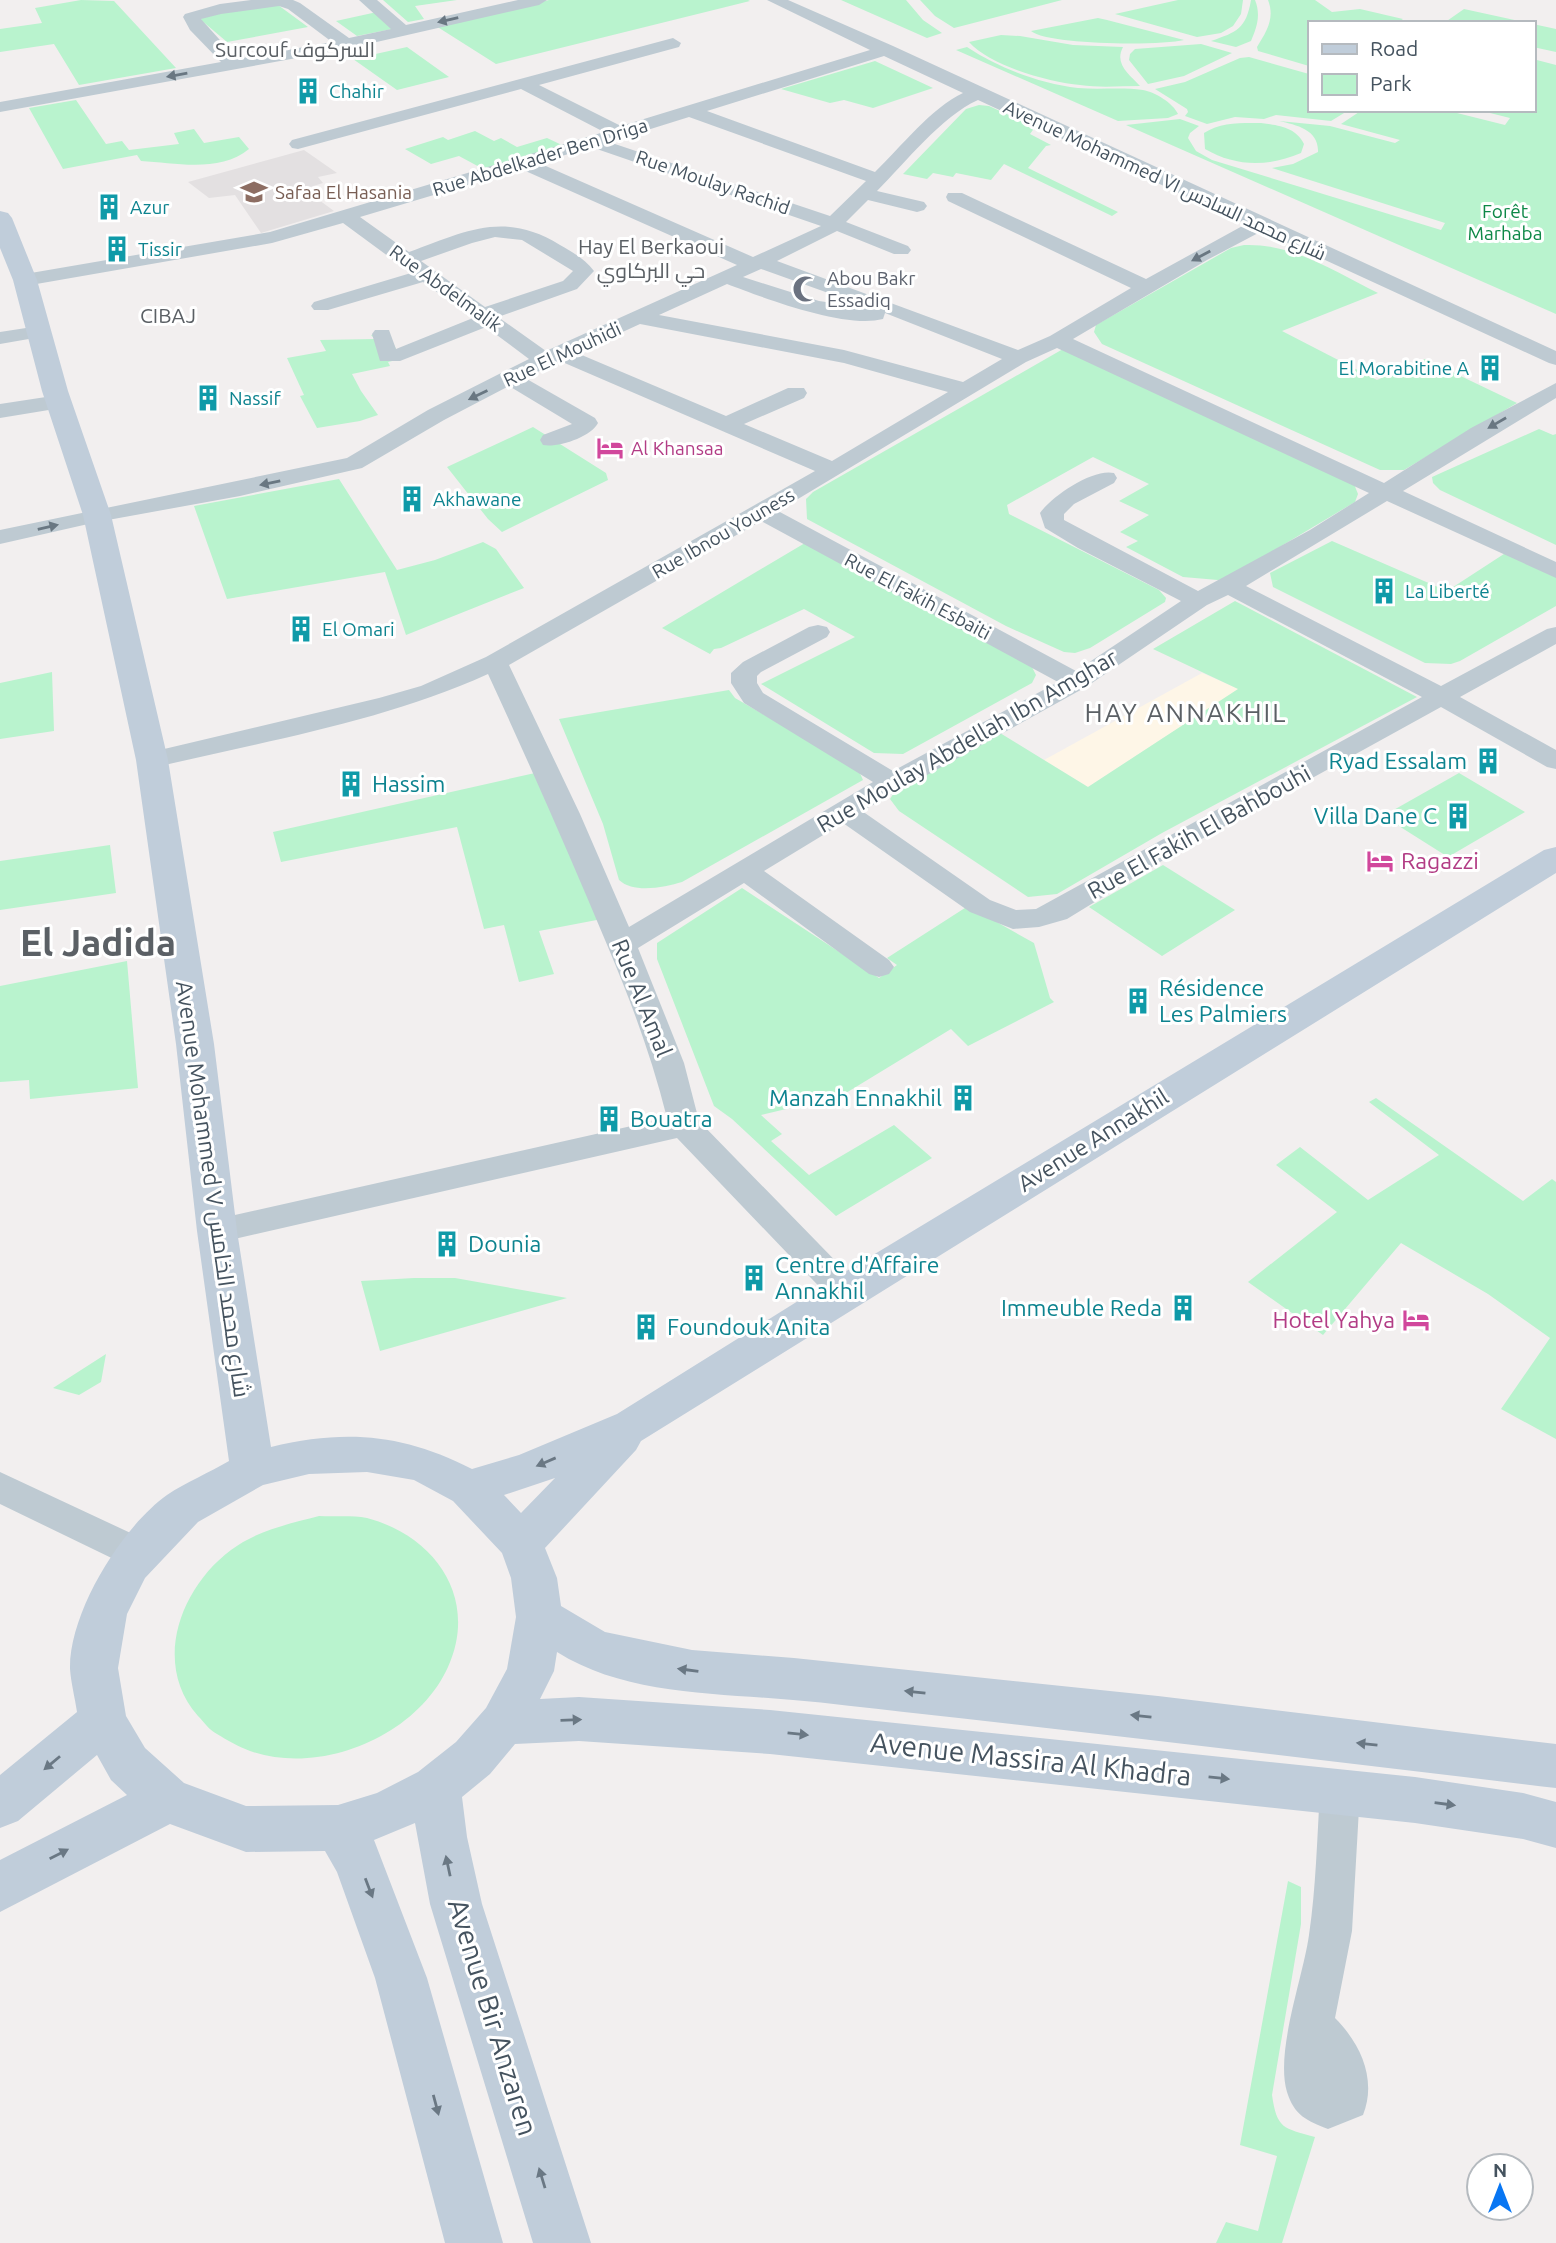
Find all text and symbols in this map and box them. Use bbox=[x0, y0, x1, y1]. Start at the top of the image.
one-way arrow bbox=[437, 15, 459, 26]
legend bbox=[1308, 21, 1535, 112]
text: Road bbox=[1370, 36, 1418, 60]
district label: Surcouf السركوف bbox=[215, 37, 375, 62]
one-way arrow bbox=[166, 70, 188, 81]
text: Park bbox=[1370, 71, 1412, 95]
building icon: Chahir bbox=[293, 76, 323, 106]
place label: Chahir bbox=[329, 80, 384, 102]
street label: Avenue Mohammed VI شارع محمد السادس bbox=[999, 95, 1330, 267]
street label: Rue Abdelkader Ben Driga bbox=[430, 114, 650, 200]
street label: Rue Moulay Rachid bbox=[633, 145, 793, 219]
school or university icon: Safaa El Hasania bbox=[239, 177, 269, 207]
place label: Safaa El Hasania bbox=[275, 181, 412, 203]
building icon: Azur bbox=[94, 192, 124, 222]
place label: Azur bbox=[130, 196, 169, 218]
park label: Forêt Marhaba bbox=[1468, 200, 1542, 244]
building icon: Tissir bbox=[102, 234, 132, 264]
district label: Hay El Berkaoui حي البركاوي bbox=[578, 234, 724, 287]
place label: Tissir bbox=[138, 238, 182, 260]
street label: Rue Abdelmalik bbox=[386, 240, 507, 336]
one-way arrow bbox=[1191, 250, 1210, 262]
place label: Abou Bakr Essadiq bbox=[827, 267, 915, 311]
mosque icon: Abou Bakr Essadiq bbox=[791, 274, 821, 304]
district label: CIBAJ bbox=[140, 303, 196, 327]
street label: Rue El Mouhidi bbox=[500, 317, 624, 391]
building icon: El Morabitine A bbox=[1475, 353, 1505, 383]
place label: El Morabitine A bbox=[1339, 357, 1470, 379]
building icon: Nassif bbox=[193, 383, 223, 413]
place label: Nassif bbox=[229, 387, 281, 409]
one-way arrow bbox=[468, 389, 488, 400]
one-way arrow bbox=[1487, 417, 1506, 429]
hotel icon: Al Khansaa bbox=[595, 433, 625, 463]
place label: Al Khansaa bbox=[631, 437, 724, 459]
one-way arrow bbox=[259, 477, 281, 488]
street label: Rue Ibnou Youness bbox=[648, 483, 798, 583]
building icon: Akhawane bbox=[397, 484, 427, 514]
place label: Akhawane bbox=[433, 488, 521, 510]
one-way arrow bbox=[37, 521, 59, 532]
street label: Rue El Fakih Esbaiti bbox=[841, 548, 995, 644]
building icon: La Liberté bbox=[1369, 576, 1399, 606]
place label: La Liberté bbox=[1405, 580, 1490, 602]
building icon: El Omari bbox=[286, 614, 316, 644]
place label: El Omari bbox=[322, 618, 395, 640]
street label: Rue Moulay Abdellah Ibn Amghar bbox=[812, 644, 1122, 837]
district label: HAY ANNAKHIL bbox=[1085, 698, 1287, 727]
building icon: Ryad Essalam bbox=[1473, 746, 1503, 776]
place label: Ryad Essalam bbox=[1329, 748, 1467, 773]
street label: Rue El Fakih El Bahbouhi bbox=[1083, 760, 1314, 903]
building icon: Hassim bbox=[336, 769, 366, 799]
place label: Hassim bbox=[372, 771, 445, 796]
building icon: Villa Dane C bbox=[1443, 801, 1473, 831]
place label: Villa Dane C bbox=[1314, 803, 1437, 828]
hotel icon: Ragazzi bbox=[1365, 846, 1395, 876]
place label: Ragazzi bbox=[1401, 848, 1479, 873]
district label: El Jadida bbox=[20, 922, 176, 963]
street label: Rue Al Amal bbox=[608, 935, 677, 1060]
place label: Résidence Les Palmiers bbox=[1159, 975, 1287, 1026]
street label: Avenue Mohammed V شارع محمد الخامس bbox=[168, 979, 255, 1399]
building icon: Résidence Les Palmiers bbox=[1123, 986, 1153, 1016]
building icon: Manzah Ennakhil bbox=[948, 1083, 978, 1113]
street label: Avenue Annakhil bbox=[1013, 1083, 1172, 1196]
place label: Manzah Ennakhil bbox=[769, 1085, 942, 1110]
building icon: Bouatra bbox=[594, 1104, 624, 1134]
place label: Bouatra bbox=[630, 1106, 713, 1131]
building icon: Dounia bbox=[432, 1229, 462, 1259]
place label: Dounia bbox=[468, 1231, 541, 1256]
place label: Centre d'Affaire Annakhil bbox=[775, 1252, 939, 1303]
building icon: Centre d'Affaire Annakhil bbox=[739, 1263, 769, 1293]
building icon: Immeuble Reda bbox=[1168, 1293, 1198, 1323]
place label: Immeuble Reda bbox=[1001, 1295, 1162, 1320]
hotel icon: Hotel Yahya bbox=[1401, 1305, 1431, 1335]
place label: Hotel Yahya bbox=[1272, 1307, 1395, 1332]
building icon: Foundouk Anita bbox=[631, 1312, 661, 1342]
place label: Foundouk Anita bbox=[667, 1314, 830, 1339]
one-way arrow bbox=[536, 1456, 557, 1467]
one-way arrow bbox=[677, 1664, 699, 1675]
one-way arrow bbox=[903, 1686, 925, 1697]
one-way arrow bbox=[1130, 1710, 1152, 1721]
one-way arrow bbox=[561, 1714, 583, 1725]
street label: Avenue Massira Al Khadra bbox=[869, 1726, 1193, 1791]
one-way arrow bbox=[787, 1729, 809, 1740]
one-way arrow bbox=[1355, 1739, 1377, 1750]
one-way arrow bbox=[43, 1755, 61, 1771]
one-way arrow bbox=[1209, 1773, 1231, 1784]
one-way arrow bbox=[1434, 1799, 1456, 1810]
one-way arrow bbox=[50, 1849, 70, 1861]
one-way arrow bbox=[443, 1855, 454, 1877]
one-way arrow bbox=[364, 1877, 375, 1898]
street label: Avenue Bir Anzaren bbox=[443, 1895, 544, 2139]
one-way arrow bbox=[431, 2095, 441, 2116]
north arrow bbox=[1465, 2152, 1535, 2222]
text: N bbox=[1493, 2159, 1507, 2181]
one-way arrow bbox=[537, 2167, 547, 2188]

